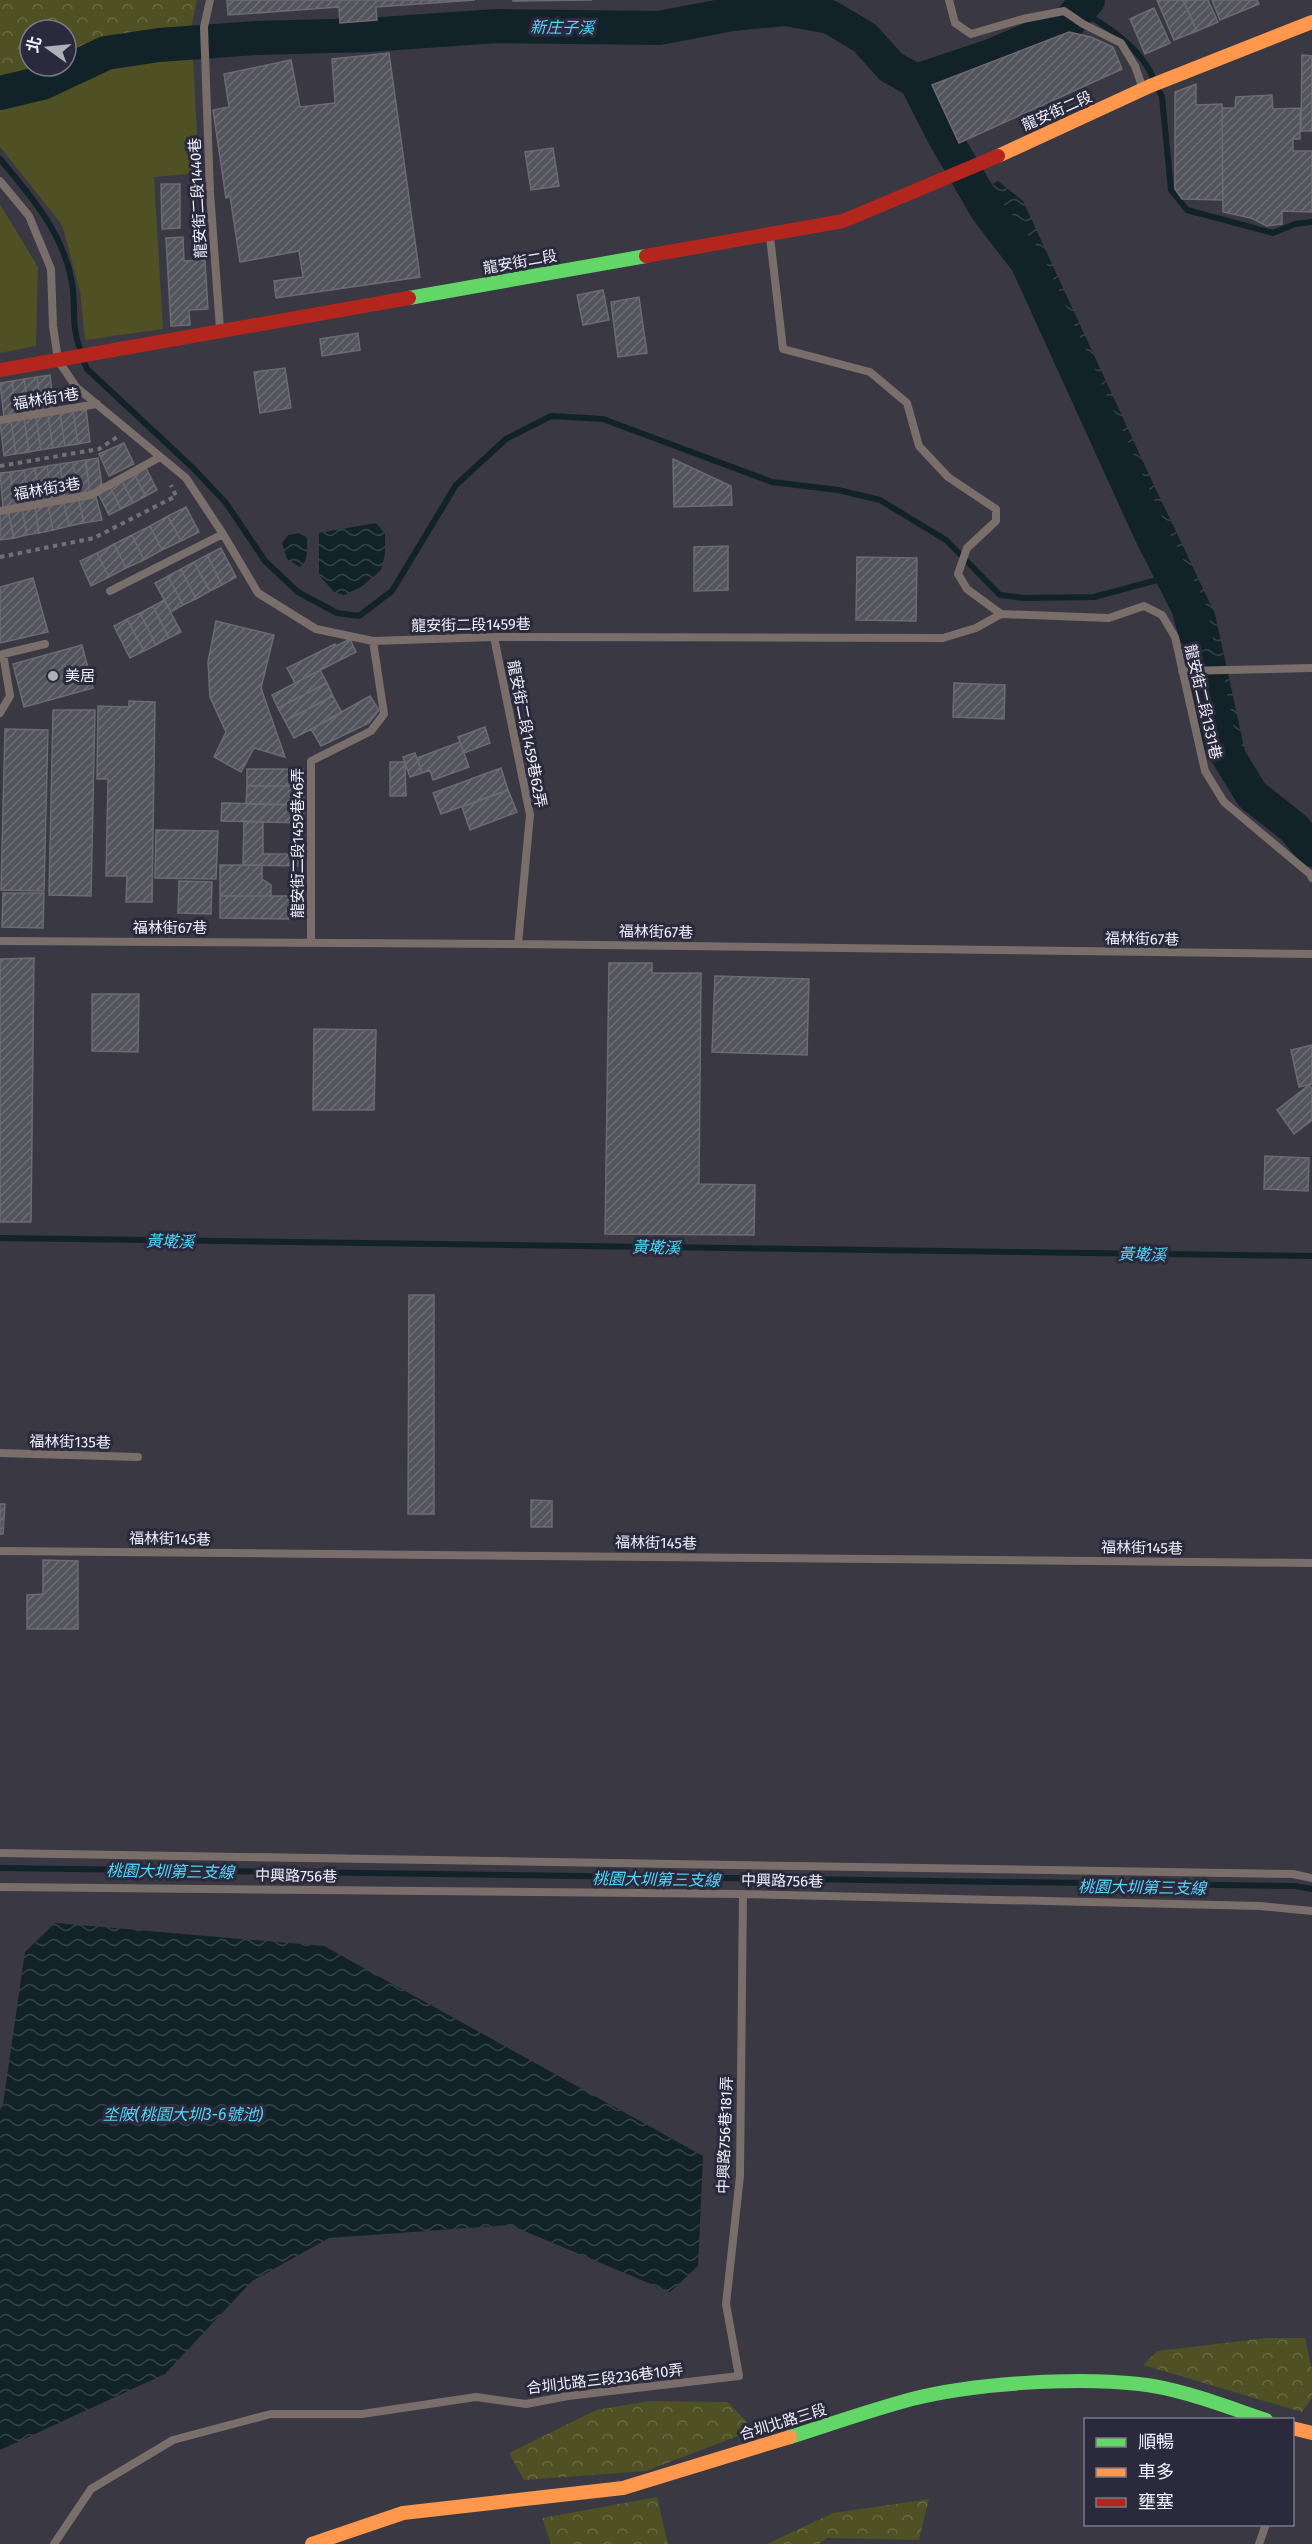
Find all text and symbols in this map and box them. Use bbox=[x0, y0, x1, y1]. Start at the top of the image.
water label: 新庄子溪 bbox=[530, 17, 596, 38]
north arrow bbox=[18, 18, 78, 78]
text: 北 bbox=[23, 34, 45, 54]
street label: 龍安街二段 bbox=[1019, 88, 1095, 134]
street label: 龍安街二段1440巷 bbox=[186, 137, 210, 259]
street label: 龍安街二段 bbox=[481, 247, 559, 277]
street label: 福林街1巷 bbox=[12, 385, 80, 413]
street label: 福林街3巷 bbox=[12, 474, 82, 504]
street label: 龍安街二段1459巷 bbox=[411, 615, 531, 635]
street label: 龍安街二段1331巷 bbox=[1181, 643, 1225, 761]
street label: 龍安街二段1459巷62弄 bbox=[504, 659, 550, 809]
place label: 美居 bbox=[65, 667, 95, 685]
marker: 美居 bbox=[46, 669, 60, 683]
street label: 龍安街二段1459巷46弄 bbox=[289, 768, 307, 918]
street label: 福林街67巷 bbox=[133, 919, 207, 937]
street label: 福林街67巷 bbox=[619, 922, 693, 942]
street label: 福林街67巷 bbox=[1105, 929, 1179, 949]
water label: 黃墘溪 bbox=[146, 1232, 196, 1251]
water label: 黃墘溪 bbox=[632, 1238, 682, 1257]
water label: 黃墘溪 bbox=[1118, 1245, 1168, 1264]
street label: 福林街135巷 bbox=[29, 1432, 111, 1452]
street label: 福林街145巷 bbox=[129, 1529, 211, 1549]
street label: 福林街145巷 bbox=[615, 1533, 697, 1553]
street label: 福林街145巷 bbox=[1101, 1538, 1183, 1558]
water label: 桃園大圳第三支線 bbox=[106, 1861, 236, 1882]
street label: 中興路756巷 bbox=[255, 1866, 337, 1886]
water label: 桃園大圳第三支線 bbox=[592, 1869, 722, 1890]
street label: 中興路756巷 bbox=[741, 1871, 823, 1891]
water label: 桃園大圳第三支線 bbox=[1078, 1877, 1208, 1898]
street label: 中興路756巷181弄 bbox=[714, 2076, 736, 2194]
water label: 坔陂(桃園大圳3-6號池) bbox=[103, 2105, 263, 2124]
street label: 合圳北路三段236巷10弄 bbox=[526, 2360, 684, 2398]
street label: 合圳北路三段 bbox=[737, 2400, 829, 2444]
legend bbox=[1084, 2418, 1294, 2526]
text: 順暢 bbox=[1138, 2431, 1174, 2453]
text: 車多 bbox=[1138, 2461, 1174, 2483]
text: 壅塞 bbox=[1138, 2491, 1174, 2513]

